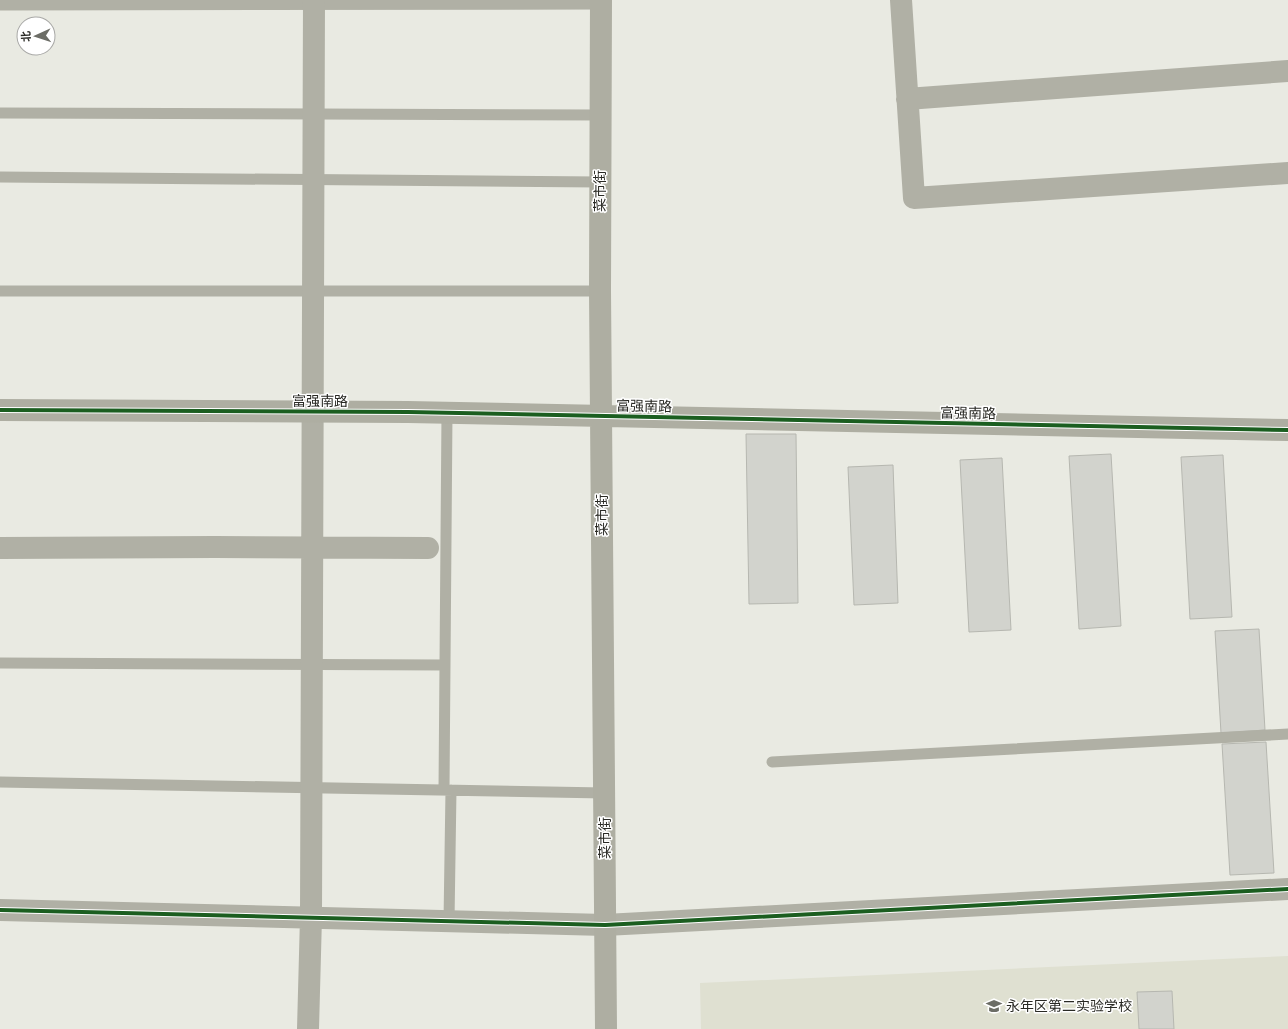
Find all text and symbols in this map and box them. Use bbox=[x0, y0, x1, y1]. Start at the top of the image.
north arrow bbox=[16, 16, 56, 56]
text: 北 bbox=[19, 31, 33, 42]
street label: 菜市街 bbox=[591, 170, 609, 212]
street label: 富强南路 bbox=[292, 392, 348, 410]
street label: 富强南路 bbox=[616, 397, 672, 415]
street label: 富强南路 bbox=[940, 404, 996, 422]
street label: 菜市街 bbox=[593, 494, 611, 536]
street label: 菜市街 bbox=[596, 817, 614, 859]
school or university icon: 永年区第二实验学校 bbox=[985, 997, 1003, 1015]
place label: 永年区第二实验学校 bbox=[1006, 997, 1132, 1015]

